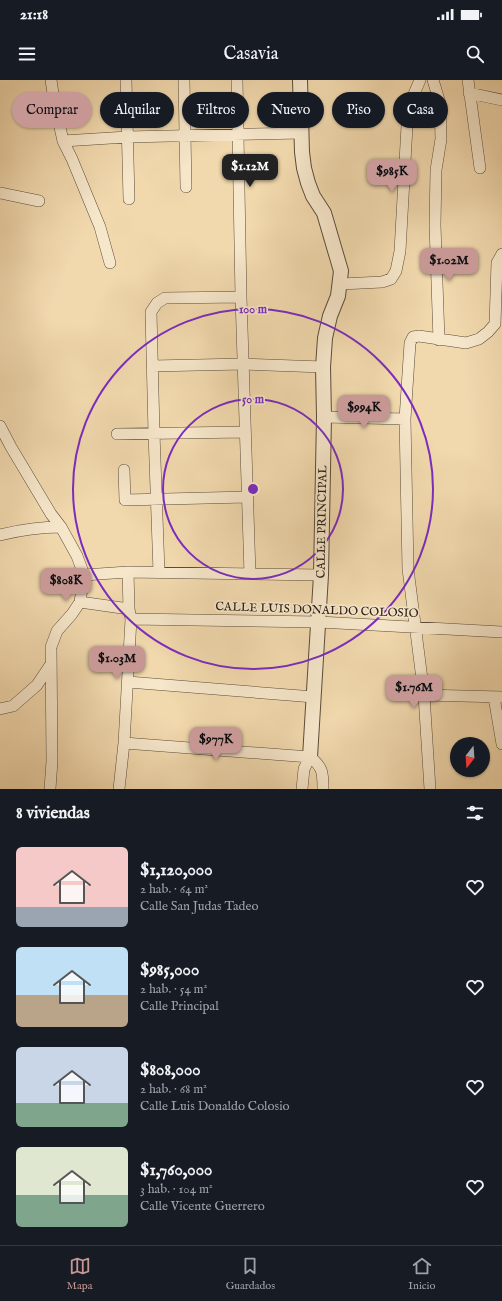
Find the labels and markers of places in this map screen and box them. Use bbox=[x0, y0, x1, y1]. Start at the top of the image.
pin: $1.12M bbox=[217, 154, 283, 188]
pin: $985K bbox=[364, 159, 420, 193]
pin: $1.02M bbox=[416, 248, 482, 282]
pin: $994K bbox=[336, 395, 392, 429]
centre of rings bbox=[246, 482, 260, 496]
pin: $808K bbox=[38, 568, 94, 602]
pin: $1.03M bbox=[84, 646, 150, 680]
pin: $1.76M bbox=[381, 675, 447, 709]
pin: $977K bbox=[188, 727, 244, 761]

